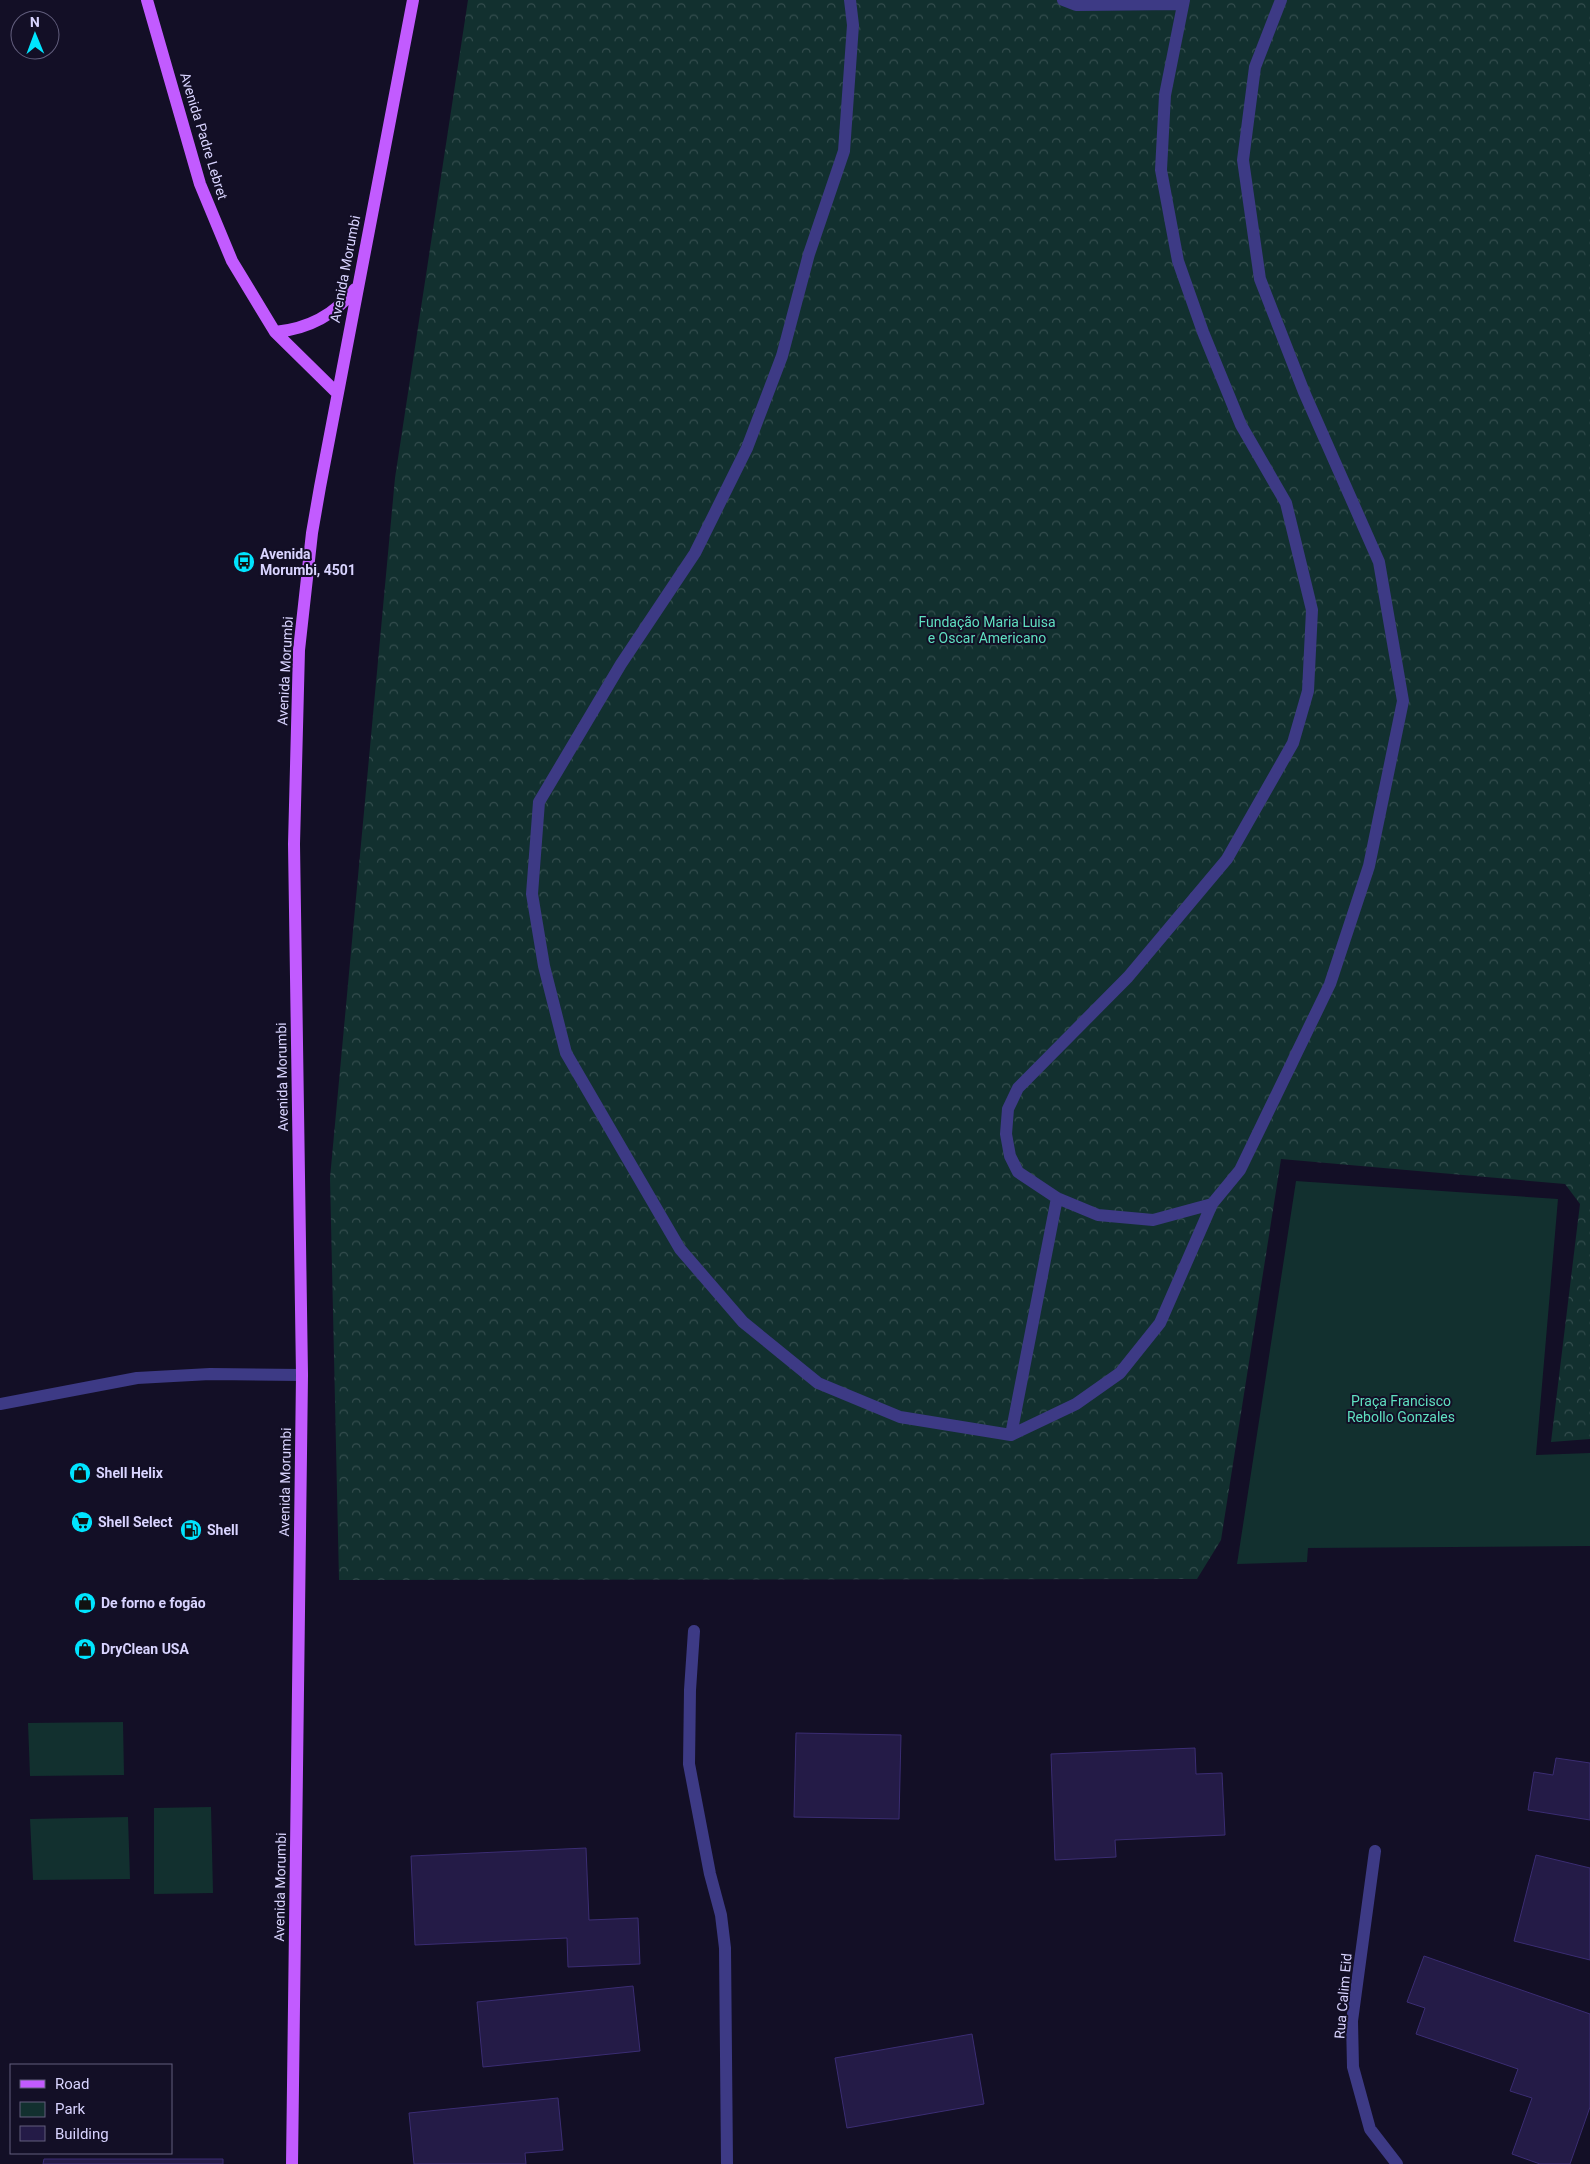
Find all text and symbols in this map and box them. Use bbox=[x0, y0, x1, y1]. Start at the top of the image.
north arrow bbox=[10, 10, 60, 60]
text: N bbox=[30, 14, 40, 30]
street label: Avenida Padre Lebret bbox=[177, 70, 231, 202]
street label: Avenida Morumbi bbox=[327, 214, 363, 324]
place label: Avenida Morumbi, 4501 bbox=[260, 546, 356, 578]
bus stop icon: Avenida Morumbi, 4501 bbox=[232, 550, 256, 574]
park label: Fundação Maria Luisa e Oscar Americano bbox=[918, 614, 1056, 646]
street label: Avenida Morumbi bbox=[274, 616, 296, 726]
street label: Avenida Morumbi bbox=[273, 1022, 291, 1132]
park label: Praça Francisco Rebollo Gonzales bbox=[1347, 1393, 1455, 1425]
street label: Avenida Morumbi bbox=[276, 1427, 294, 1537]
shop icon: Shell Helix bbox=[68, 1461, 92, 1485]
place label: Shell Helix bbox=[96, 1465, 164, 1481]
supermarket icon: Shell Select bbox=[70, 1510, 94, 1534]
place label: Shell Select bbox=[98, 1514, 173, 1530]
fuel station icon: Shell bbox=[179, 1518, 203, 1542]
place label: Shell bbox=[207, 1522, 238, 1538]
shop icon: De forno e fogão bbox=[73, 1591, 97, 1615]
place label: De forno e fogão bbox=[101, 1595, 206, 1611]
shop icon: DryClean USA bbox=[73, 1637, 97, 1661]
place label: DryClean USA bbox=[101, 1641, 189, 1657]
street label: Avenida Morumbi bbox=[271, 1832, 289, 1942]
street label: Rua Calim Eid bbox=[1331, 1952, 1355, 2040]
legend bbox=[10, 2064, 172, 2154]
text: Road bbox=[55, 2075, 89, 2093]
text: Park bbox=[55, 2100, 86, 2118]
text: Building bbox=[55, 2125, 109, 2143]

